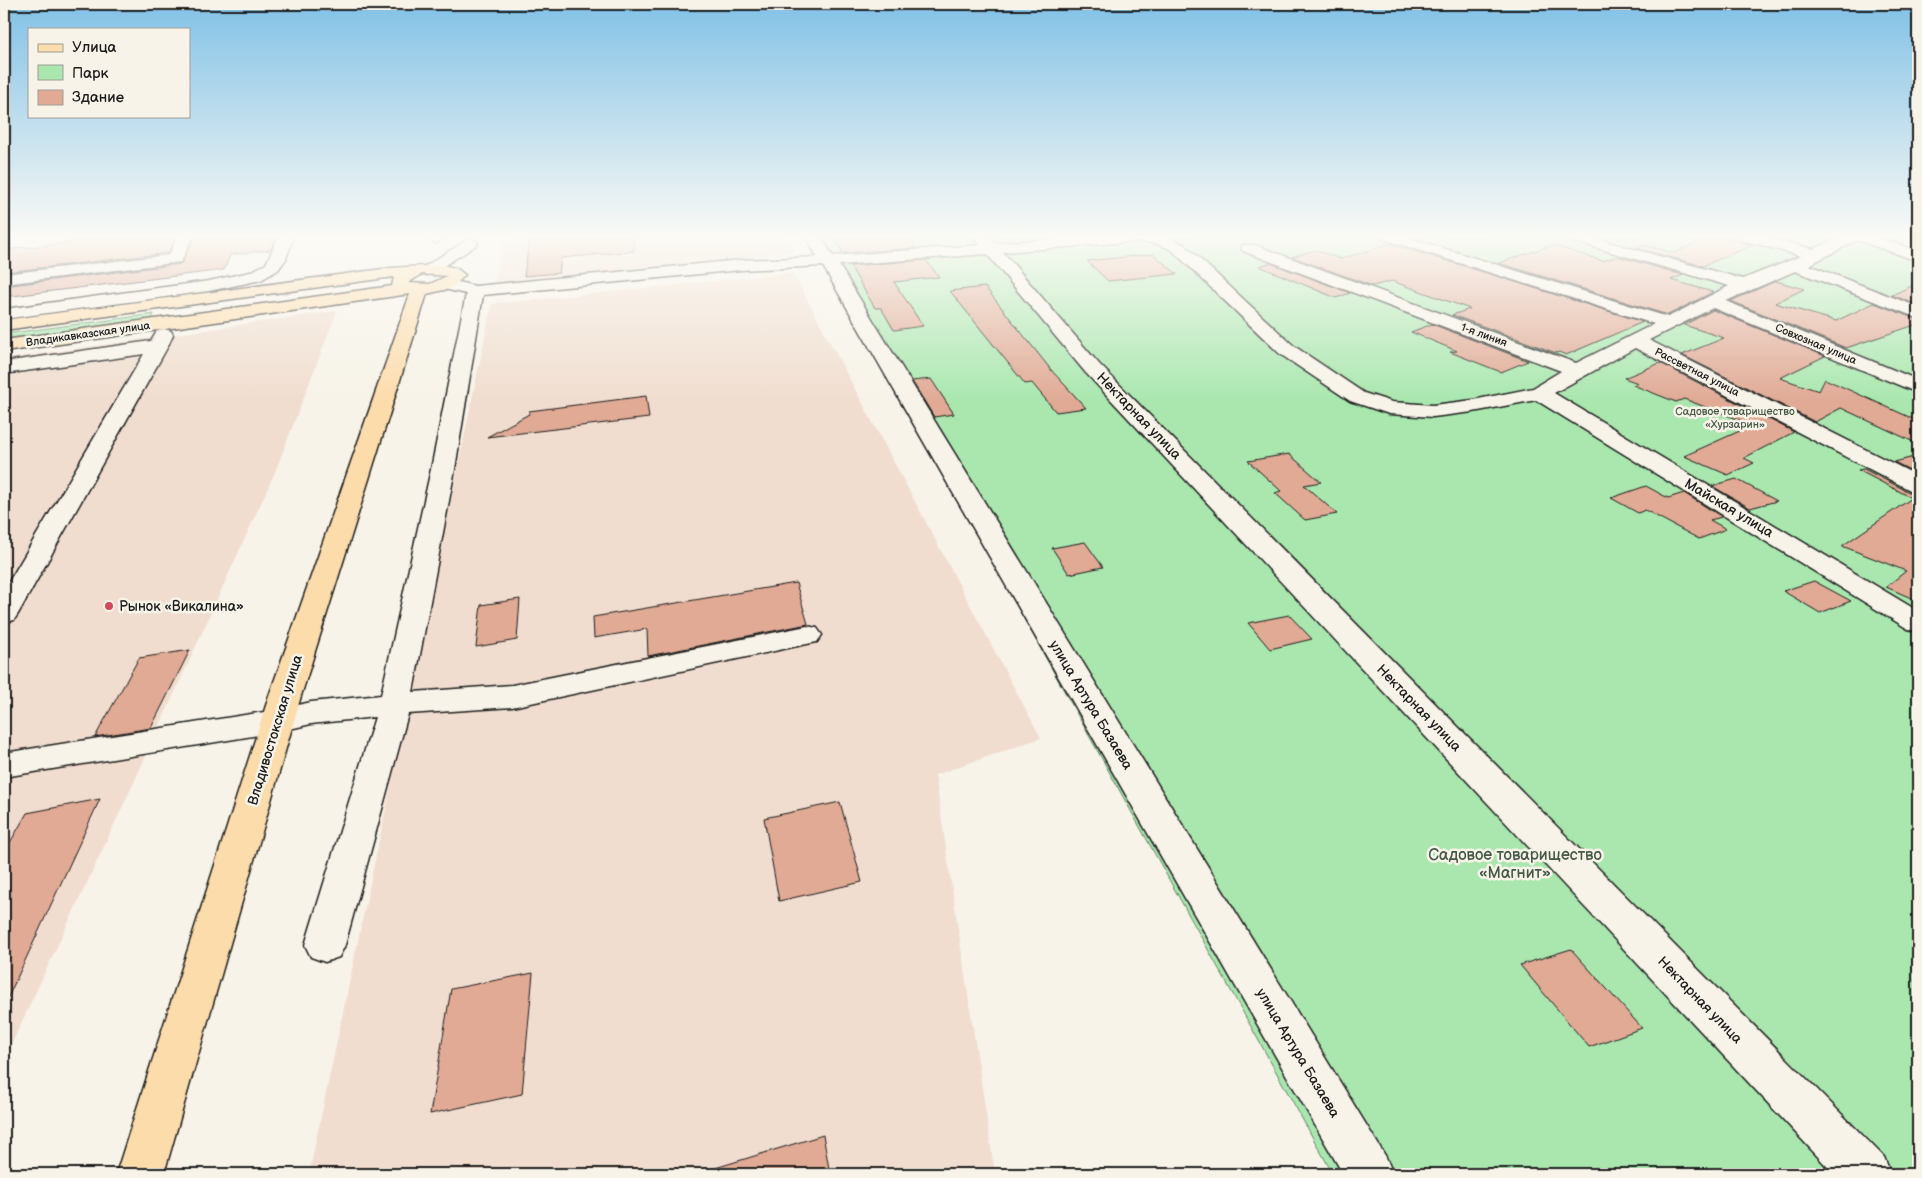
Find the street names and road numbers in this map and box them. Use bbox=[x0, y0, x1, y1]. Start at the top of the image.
street label: Владикавказская улица bbox=[25, 319, 151, 349]
street label: 1-я линия bbox=[1459, 321, 1509, 349]
street label: Совхозная улица bbox=[1773, 321, 1859, 367]
street label: Рассветная улица bbox=[1652, 345, 1742, 399]
street label: Нектарная улица bbox=[1093, 369, 1185, 464]
street label: Майская улица bbox=[1681, 475, 1777, 542]
street label: улица Артура Базаева bbox=[1046, 637, 1137, 773]
street label: Владивостокская улица bbox=[244, 652, 306, 807]
street label: Нектарная улица bbox=[1373, 661, 1465, 756]
street label: Нектарная улица bbox=[1654, 953, 1746, 1048]
street label: улица Артура Базаева bbox=[1253, 985, 1344, 1121]

